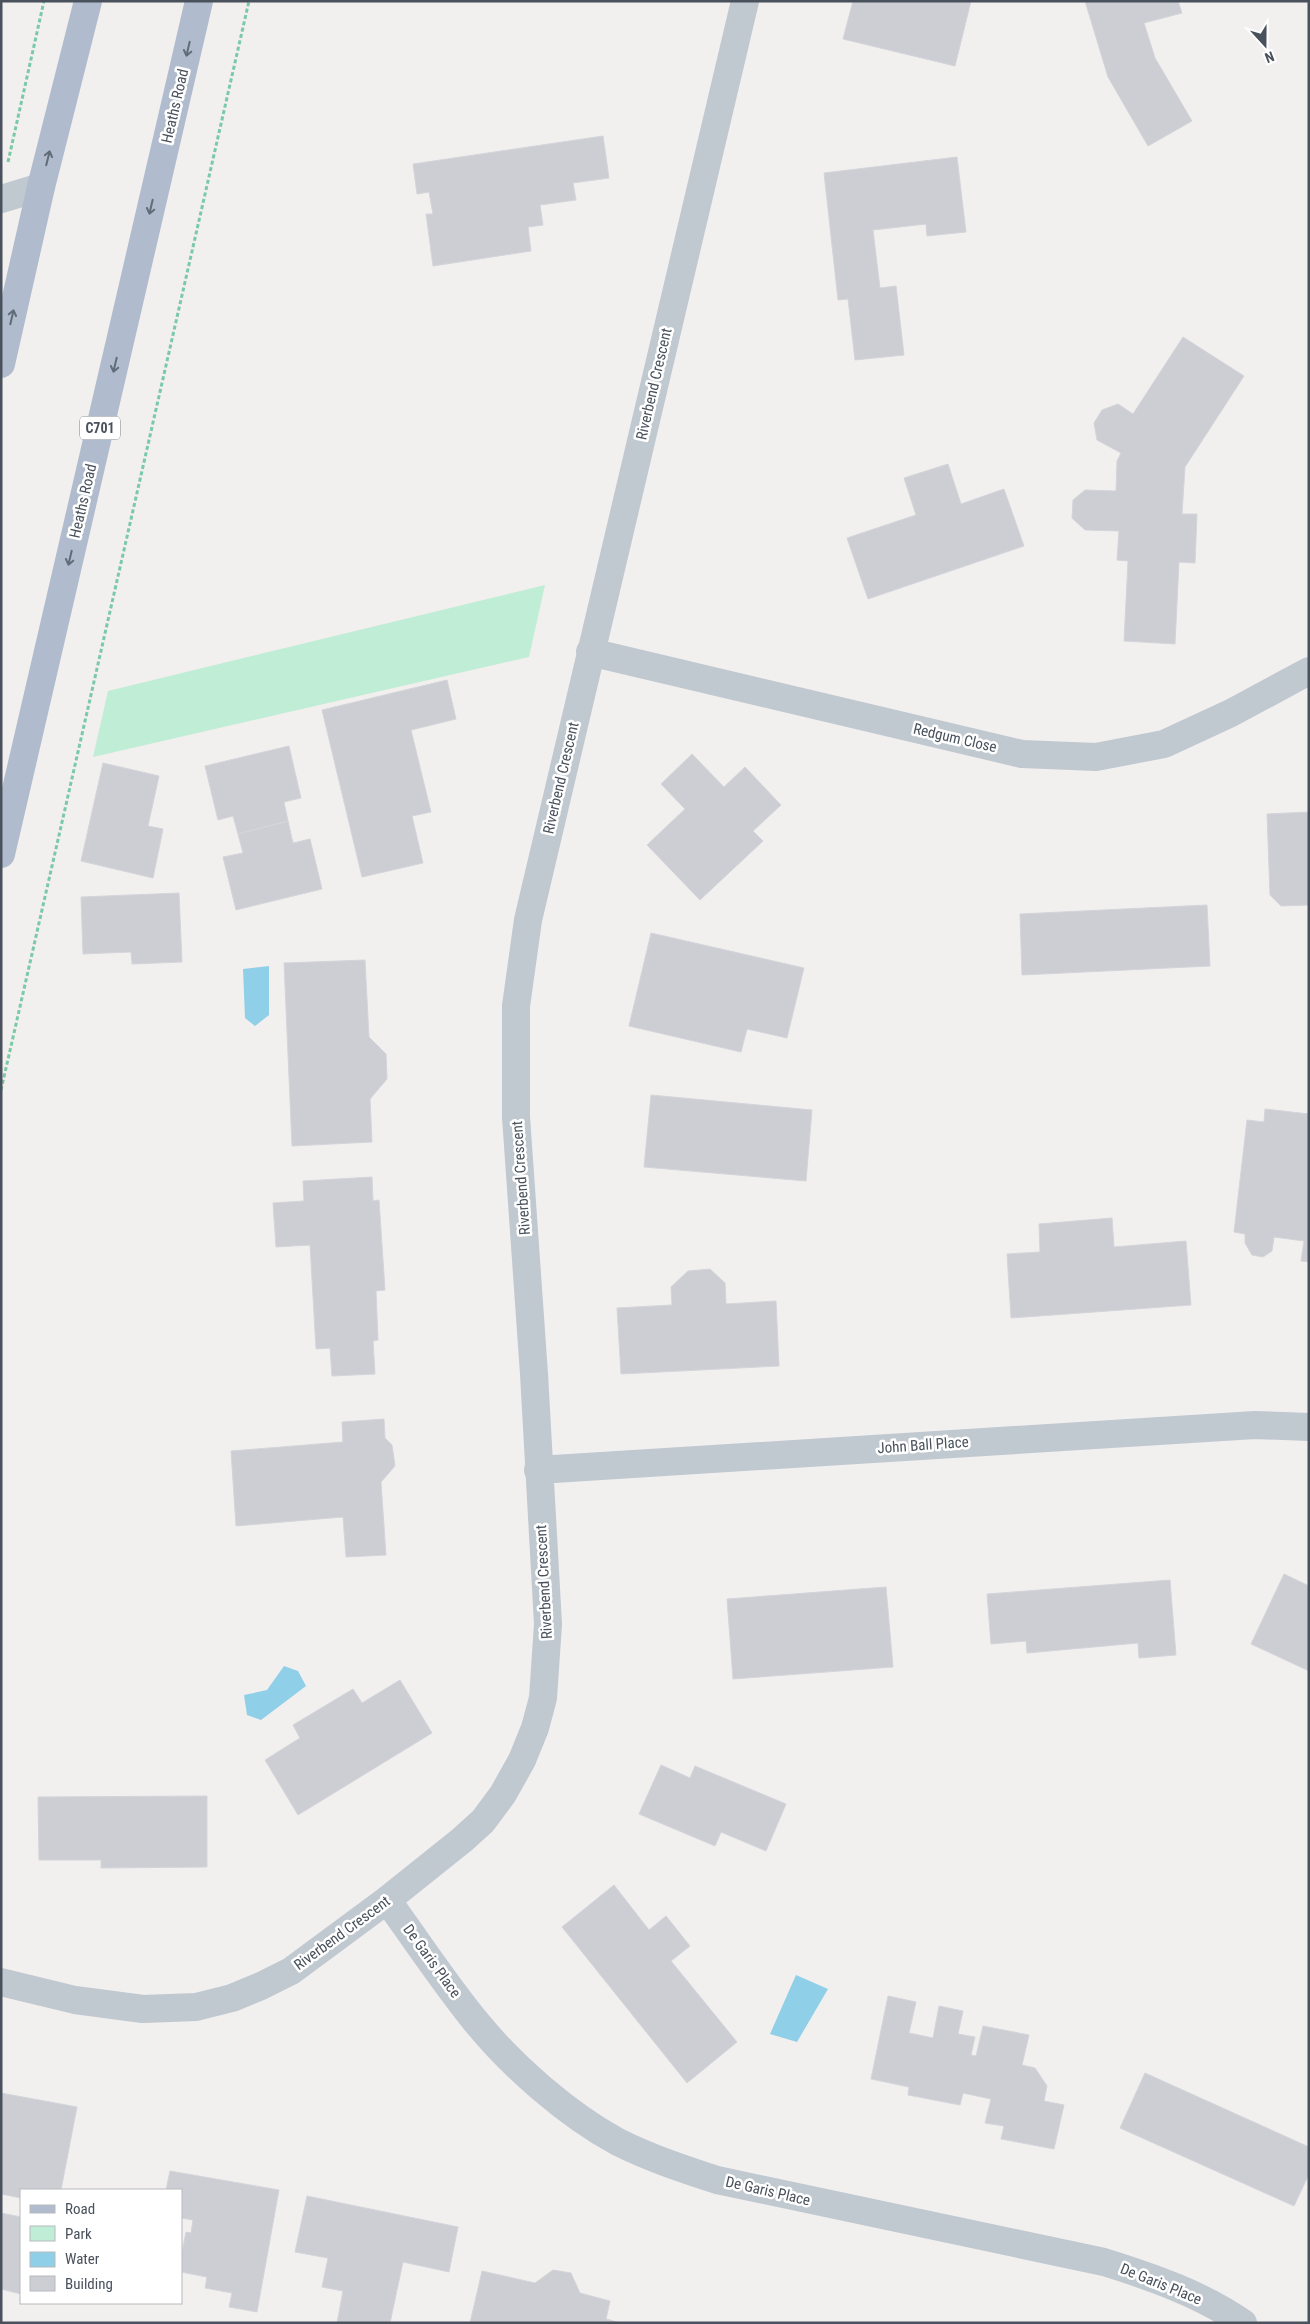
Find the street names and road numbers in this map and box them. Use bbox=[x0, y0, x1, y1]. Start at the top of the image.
street label: Heaths Road bbox=[158, 67, 192, 145]
street label: Riverbend Crescent bbox=[632, 326, 676, 442]
road number: C701 bbox=[80, 416, 120, 439]
street label: Heaths Road bbox=[66, 462, 100, 540]
street label: Riverbend Crescent bbox=[539, 720, 583, 836]
street label: Redgum Close bbox=[911, 720, 999, 756]
street label: Riverbend Crescent bbox=[508, 1120, 534, 1236]
street label: John Ball Place bbox=[877, 1433, 969, 1457]
street label: Riverbend Crescent bbox=[532, 1524, 556, 1640]
street label: Riverbend Crescent bbox=[290, 1892, 394, 1974]
street label: De Garis Place bbox=[399, 1921, 465, 2001]
street label: De Garis Place bbox=[724, 2173, 812, 2209]
street label: De Garis Place bbox=[1118, 2259, 1204, 2309]

